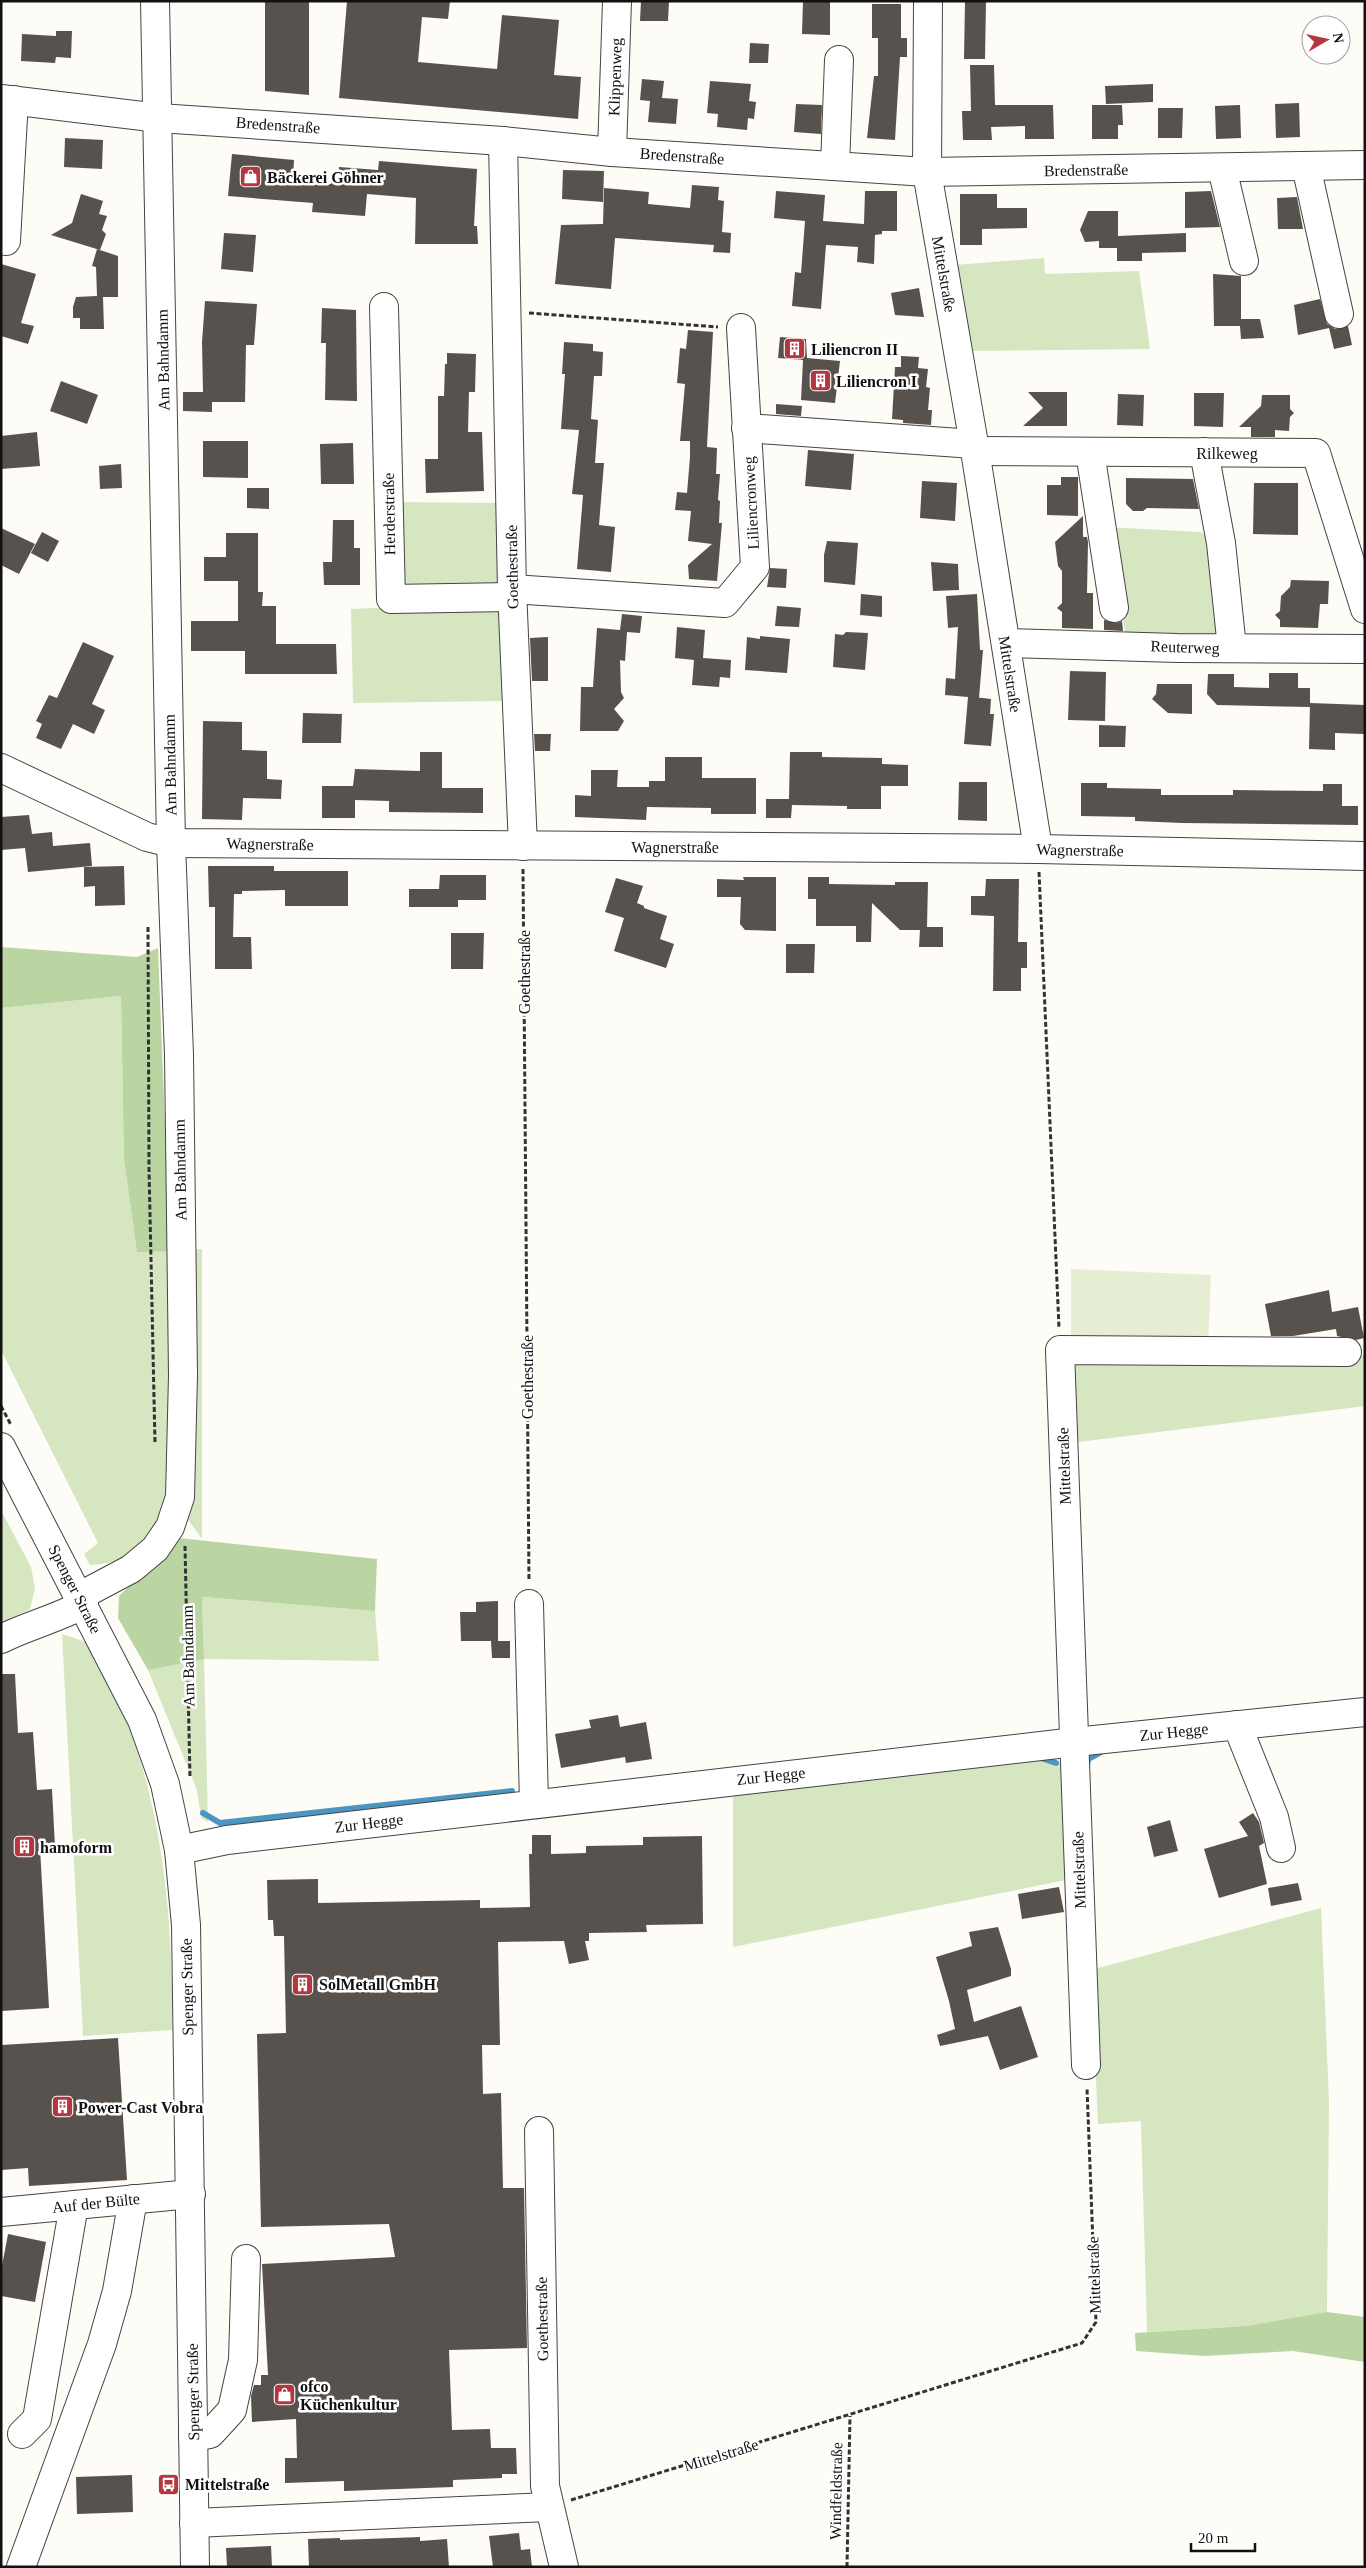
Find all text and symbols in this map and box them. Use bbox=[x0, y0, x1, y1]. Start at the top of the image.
north arrow bbox=[1301, 15, 1351, 65]
text: N bbox=[1330, 32, 1347, 44]
street label: Klippenweg bbox=[605, 38, 626, 116]
street label: Bredenstraße bbox=[235, 114, 321, 136]
street label: Bredenstraße bbox=[639, 145, 725, 167]
street label: Bredenstraße bbox=[1044, 161, 1128, 179]
shop icon: Bäckerei Göhner bbox=[239, 165, 263, 189]
place label: Bäckerei Göhner bbox=[267, 169, 384, 186]
street label: Mittelstraße bbox=[929, 234, 959, 314]
street label: Am Bahndamm bbox=[154, 308, 172, 411]
building icon: Liliencron II bbox=[783, 337, 807, 361]
place label: Liliencron II bbox=[811, 341, 898, 358]
building icon: Liliencron I bbox=[808, 369, 832, 393]
place label: Liliencron I bbox=[836, 373, 917, 390]
street label: Rilkeweg bbox=[1196, 445, 1258, 463]
street label: Liliencronweg bbox=[740, 456, 763, 550]
street label: Herderstraße bbox=[380, 473, 398, 555]
street label: Goethestraße bbox=[503, 525, 521, 609]
street label: Mittelstraße bbox=[996, 634, 1024, 714]
street label: Reuterweg bbox=[1150, 637, 1220, 658]
street label: Am Bahndamm bbox=[161, 713, 179, 816]
street label: Wagnerstraße bbox=[226, 835, 314, 854]
street label: Wagnerstraße bbox=[631, 839, 719, 857]
street label: Wagnerstraße bbox=[1036, 841, 1124, 860]
street label: Goethestraße bbox=[516, 930, 533, 1014]
street label: Am Bahndamm bbox=[171, 1118, 189, 1221]
street label: Goethestraße bbox=[519, 1335, 536, 1419]
street label: Mittelstraße bbox=[1054, 1427, 1074, 1505]
street label: Spenger Straße bbox=[44, 1542, 105, 1637]
street label: Am Bahndamm bbox=[179, 1604, 197, 1707]
street label: Zur Hegge bbox=[1139, 1720, 1209, 1745]
street label: Zur Hegge bbox=[736, 1764, 806, 1789]
street label: Zur Hegge bbox=[334, 1810, 404, 1837]
street label: Mittelstraße bbox=[1069, 1831, 1089, 1909]
building icon: hamoform bbox=[12, 1835, 36, 1859]
place label: hamoform bbox=[40, 1839, 113, 1856]
street label: Spenger Straße bbox=[178, 1938, 197, 2036]
building icon: SolMetall GmbH bbox=[291, 1972, 315, 1996]
place label: SolMetall GmbH bbox=[319, 1976, 436, 1993]
building icon: Power-Cast Vobra bbox=[50, 2095, 74, 2119]
place label: Power-Cast Vobra bbox=[78, 2099, 203, 2116]
street label: Auf der Bülte bbox=[51, 2190, 141, 2216]
street label: Mittelstraße bbox=[1084, 2236, 1104, 2314]
street label: Goethestraße bbox=[533, 2277, 551, 2361]
street label: Spenger Straße bbox=[184, 2343, 203, 2441]
place label: ofco Küchenkultur bbox=[300, 2378, 397, 2413]
shop icon: ofco Küchenkultur bbox=[272, 2383, 296, 2407]
street label: Mittelstraße bbox=[682, 2436, 760, 2474]
street label: Windfeldstraße bbox=[827, 2442, 845, 2540]
bus stop icon: Mittelstraße bbox=[157, 2472, 181, 2496]
place label: Mittelstraße bbox=[185, 2476, 269, 2493]
scale bar bbox=[1191, 2520, 1255, 2552]
text: 20 m bbox=[1198, 2530, 1229, 2546]

